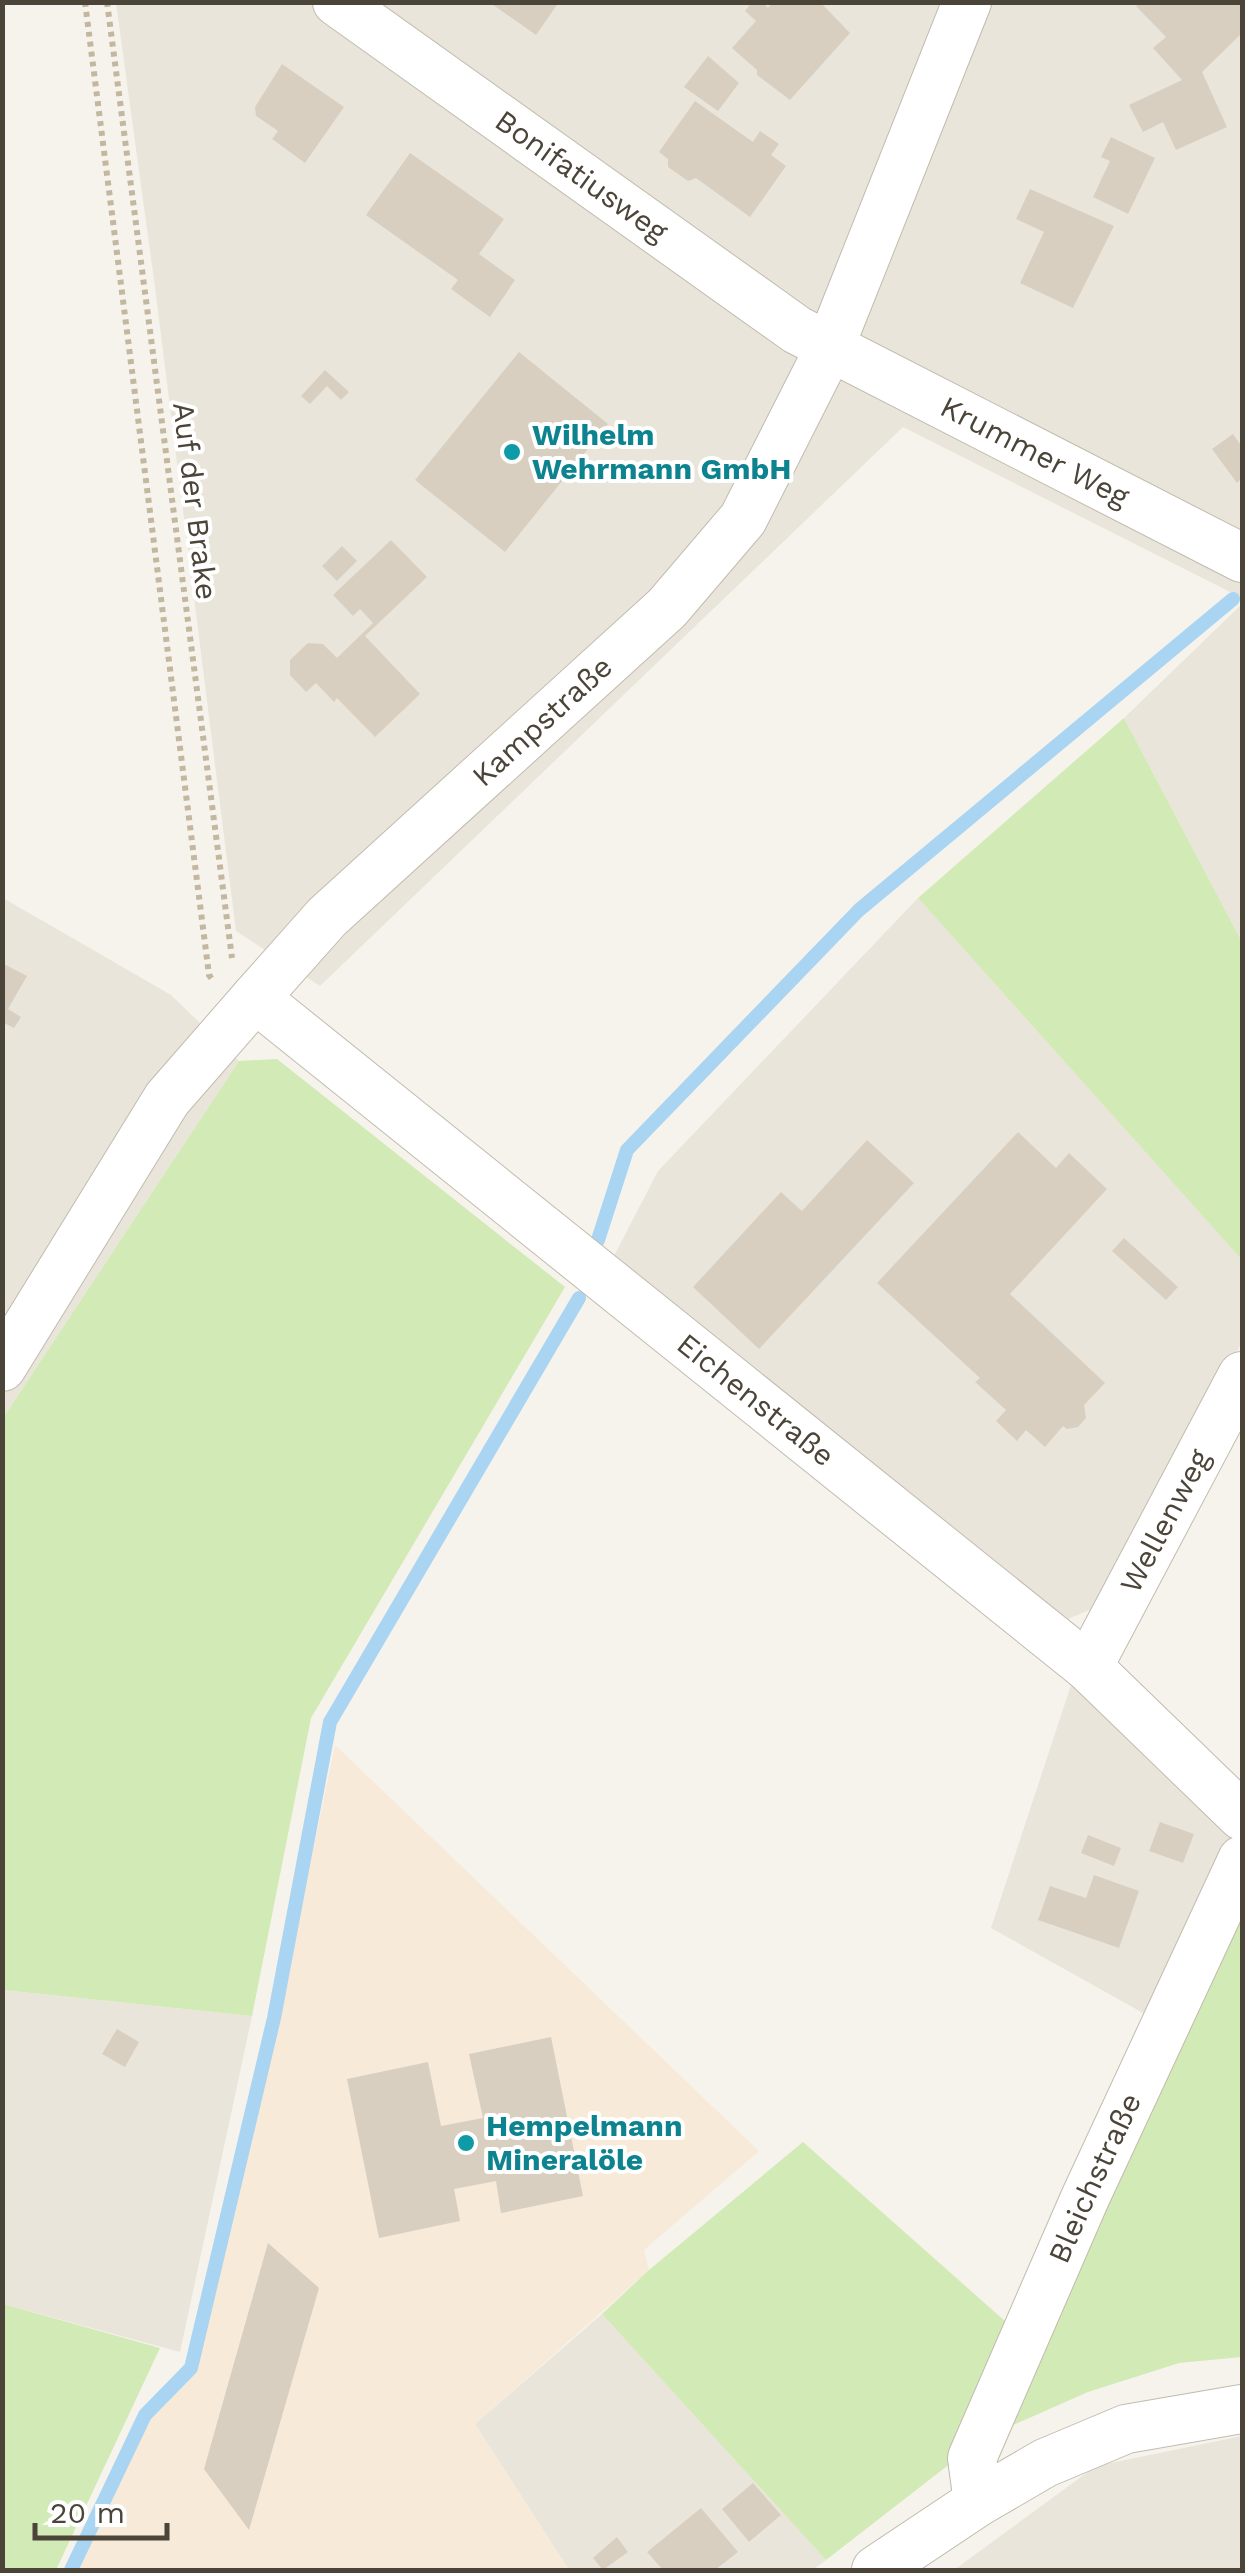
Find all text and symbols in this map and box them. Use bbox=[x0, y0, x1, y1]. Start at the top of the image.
street label: Bonifatiusweg bbox=[489, 102, 675, 249]
street label: Krummer Weg bbox=[935, 389, 1135, 514]
street label: Auf der Brake bbox=[166, 400, 225, 602]
place label: Wilhelm Wehrmann GmbH bbox=[532, 417, 791, 486]
marker: Wilhelm Wehrmann GmbH bbox=[501, 441, 523, 463]
street label: Kampstraße bbox=[465, 649, 619, 793]
street label: Eichenstraße bbox=[670, 1326, 841, 1473]
street label: Wellenweg bbox=[1113, 1443, 1217, 1599]
street label: Bleichstraße bbox=[1041, 2088, 1148, 2268]
place label: Hempelmann Mineralöle bbox=[486, 2108, 683, 2177]
marker: Hempelmann Mineralöle bbox=[455, 2132, 477, 2154]
scale bar bbox=[35, 2478, 168, 2540]
text: 20 m bbox=[50, 2495, 125, 2530]

